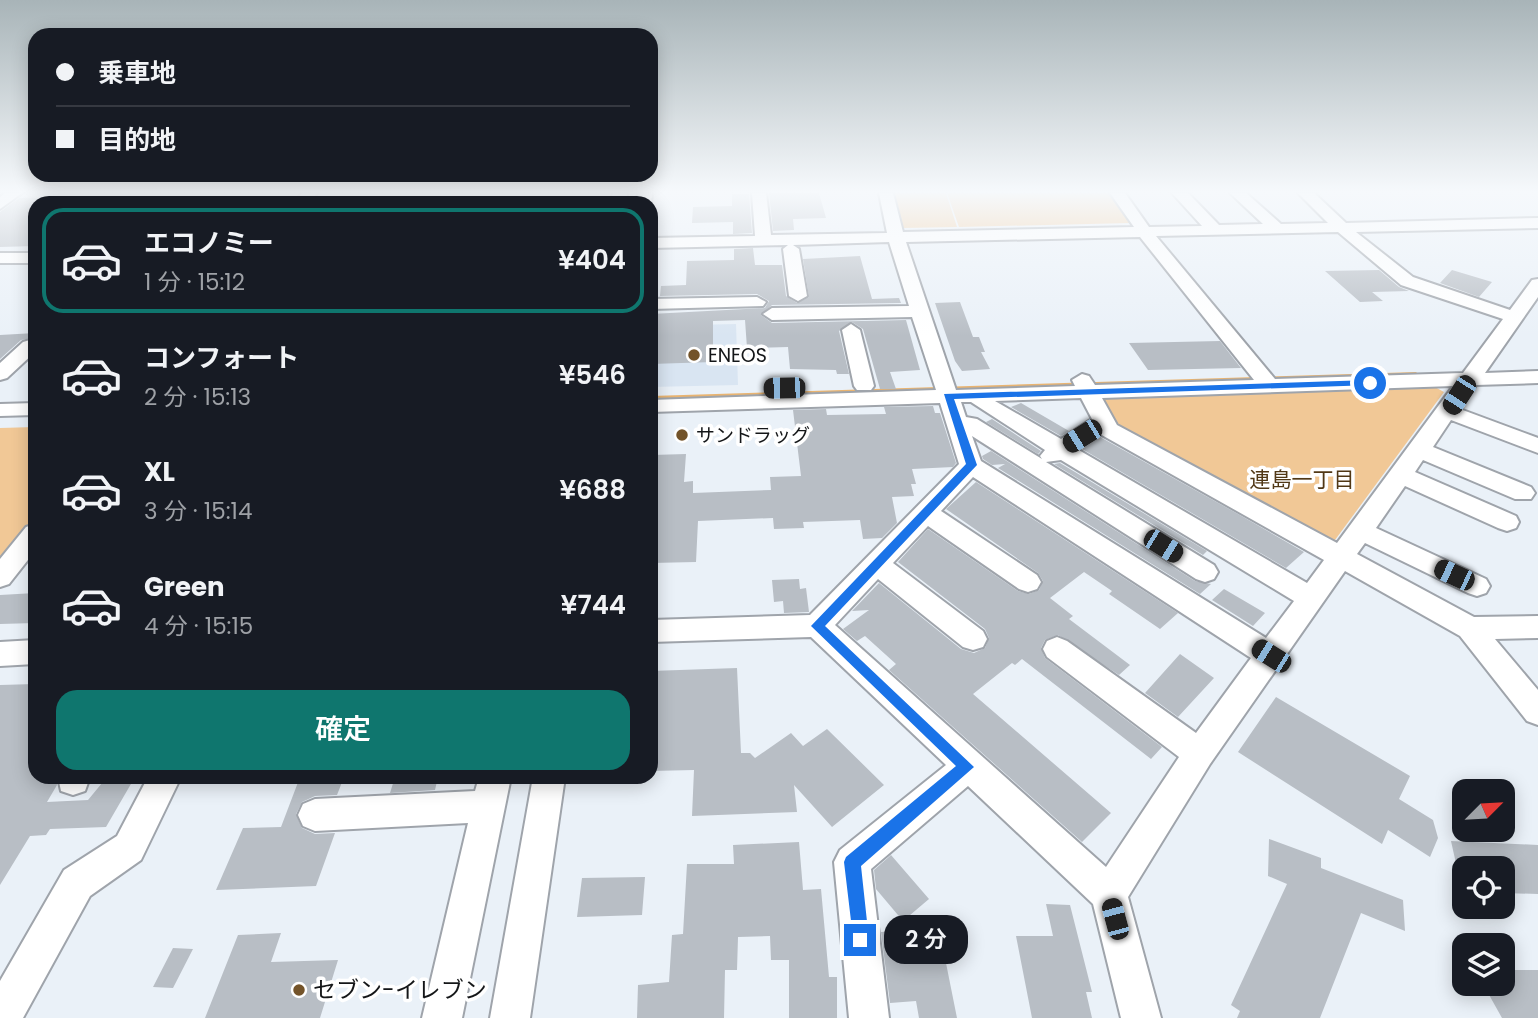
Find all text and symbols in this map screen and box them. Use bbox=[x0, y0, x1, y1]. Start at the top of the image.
text: 乗車地 bbox=[98, 55, 176, 91]
text: 目的地 bbox=[98, 122, 176, 158]
text: エコノミー bbox=[144, 225, 274, 261]
icon: car bbox=[60, 229, 123, 292]
text: ¥404 bbox=[558, 242, 626, 278]
text: 1 分 · 15:12 bbox=[144, 266, 245, 298]
text: コンフォート bbox=[144, 340, 299, 376]
place label: ENEOS bbox=[708, 342, 767, 369]
icon: car bbox=[60, 344, 123, 407]
marker: ENEOS bbox=[686, 347, 702, 363]
text: ¥546 bbox=[559, 357, 626, 393]
route start bbox=[1354, 367, 1386, 399]
car bbox=[1439, 372, 1480, 418]
car bbox=[763, 377, 806, 399]
text: 2 分 · 15:13 bbox=[144, 381, 251, 413]
car bbox=[1059, 416, 1106, 456]
place label: サンドラッグ bbox=[696, 422, 810, 449]
marker: サンドラッグ bbox=[674, 427, 690, 443]
text: XL bbox=[144, 454, 175, 490]
icon: car bbox=[60, 459, 123, 522]
district label: 連島一丁目 bbox=[1250, 465, 1355, 494]
text: ¥688 bbox=[559, 472, 626, 508]
text: 3 分 · 15:14 bbox=[144, 495, 252, 527]
car bbox=[1140, 526, 1187, 566]
car bbox=[1431, 557, 1478, 593]
text: Green bbox=[144, 569, 225, 605]
icon: car bbox=[60, 574, 123, 637]
text: ¥744 bbox=[561, 587, 626, 623]
text: 4 分 · 15:15 bbox=[144, 610, 253, 642]
car bbox=[1248, 636, 1295, 676]
button: 確定 bbox=[56, 690, 630, 770]
north arrow bbox=[1452, 779, 1516, 842]
map controls bbox=[1452, 779, 1515, 996]
button: locate bbox=[1452, 856, 1515, 919]
car bbox=[1100, 896, 1131, 942]
callout: 2 分 bbox=[884, 916, 968, 964]
text: 2 分 bbox=[905, 923, 947, 955]
route end bbox=[844, 924, 876, 956]
button: layers bbox=[1452, 933, 1515, 996]
place label: セブン-イレブン bbox=[313, 974, 487, 1006]
marker: セブン-イレブン bbox=[291, 982, 307, 998]

